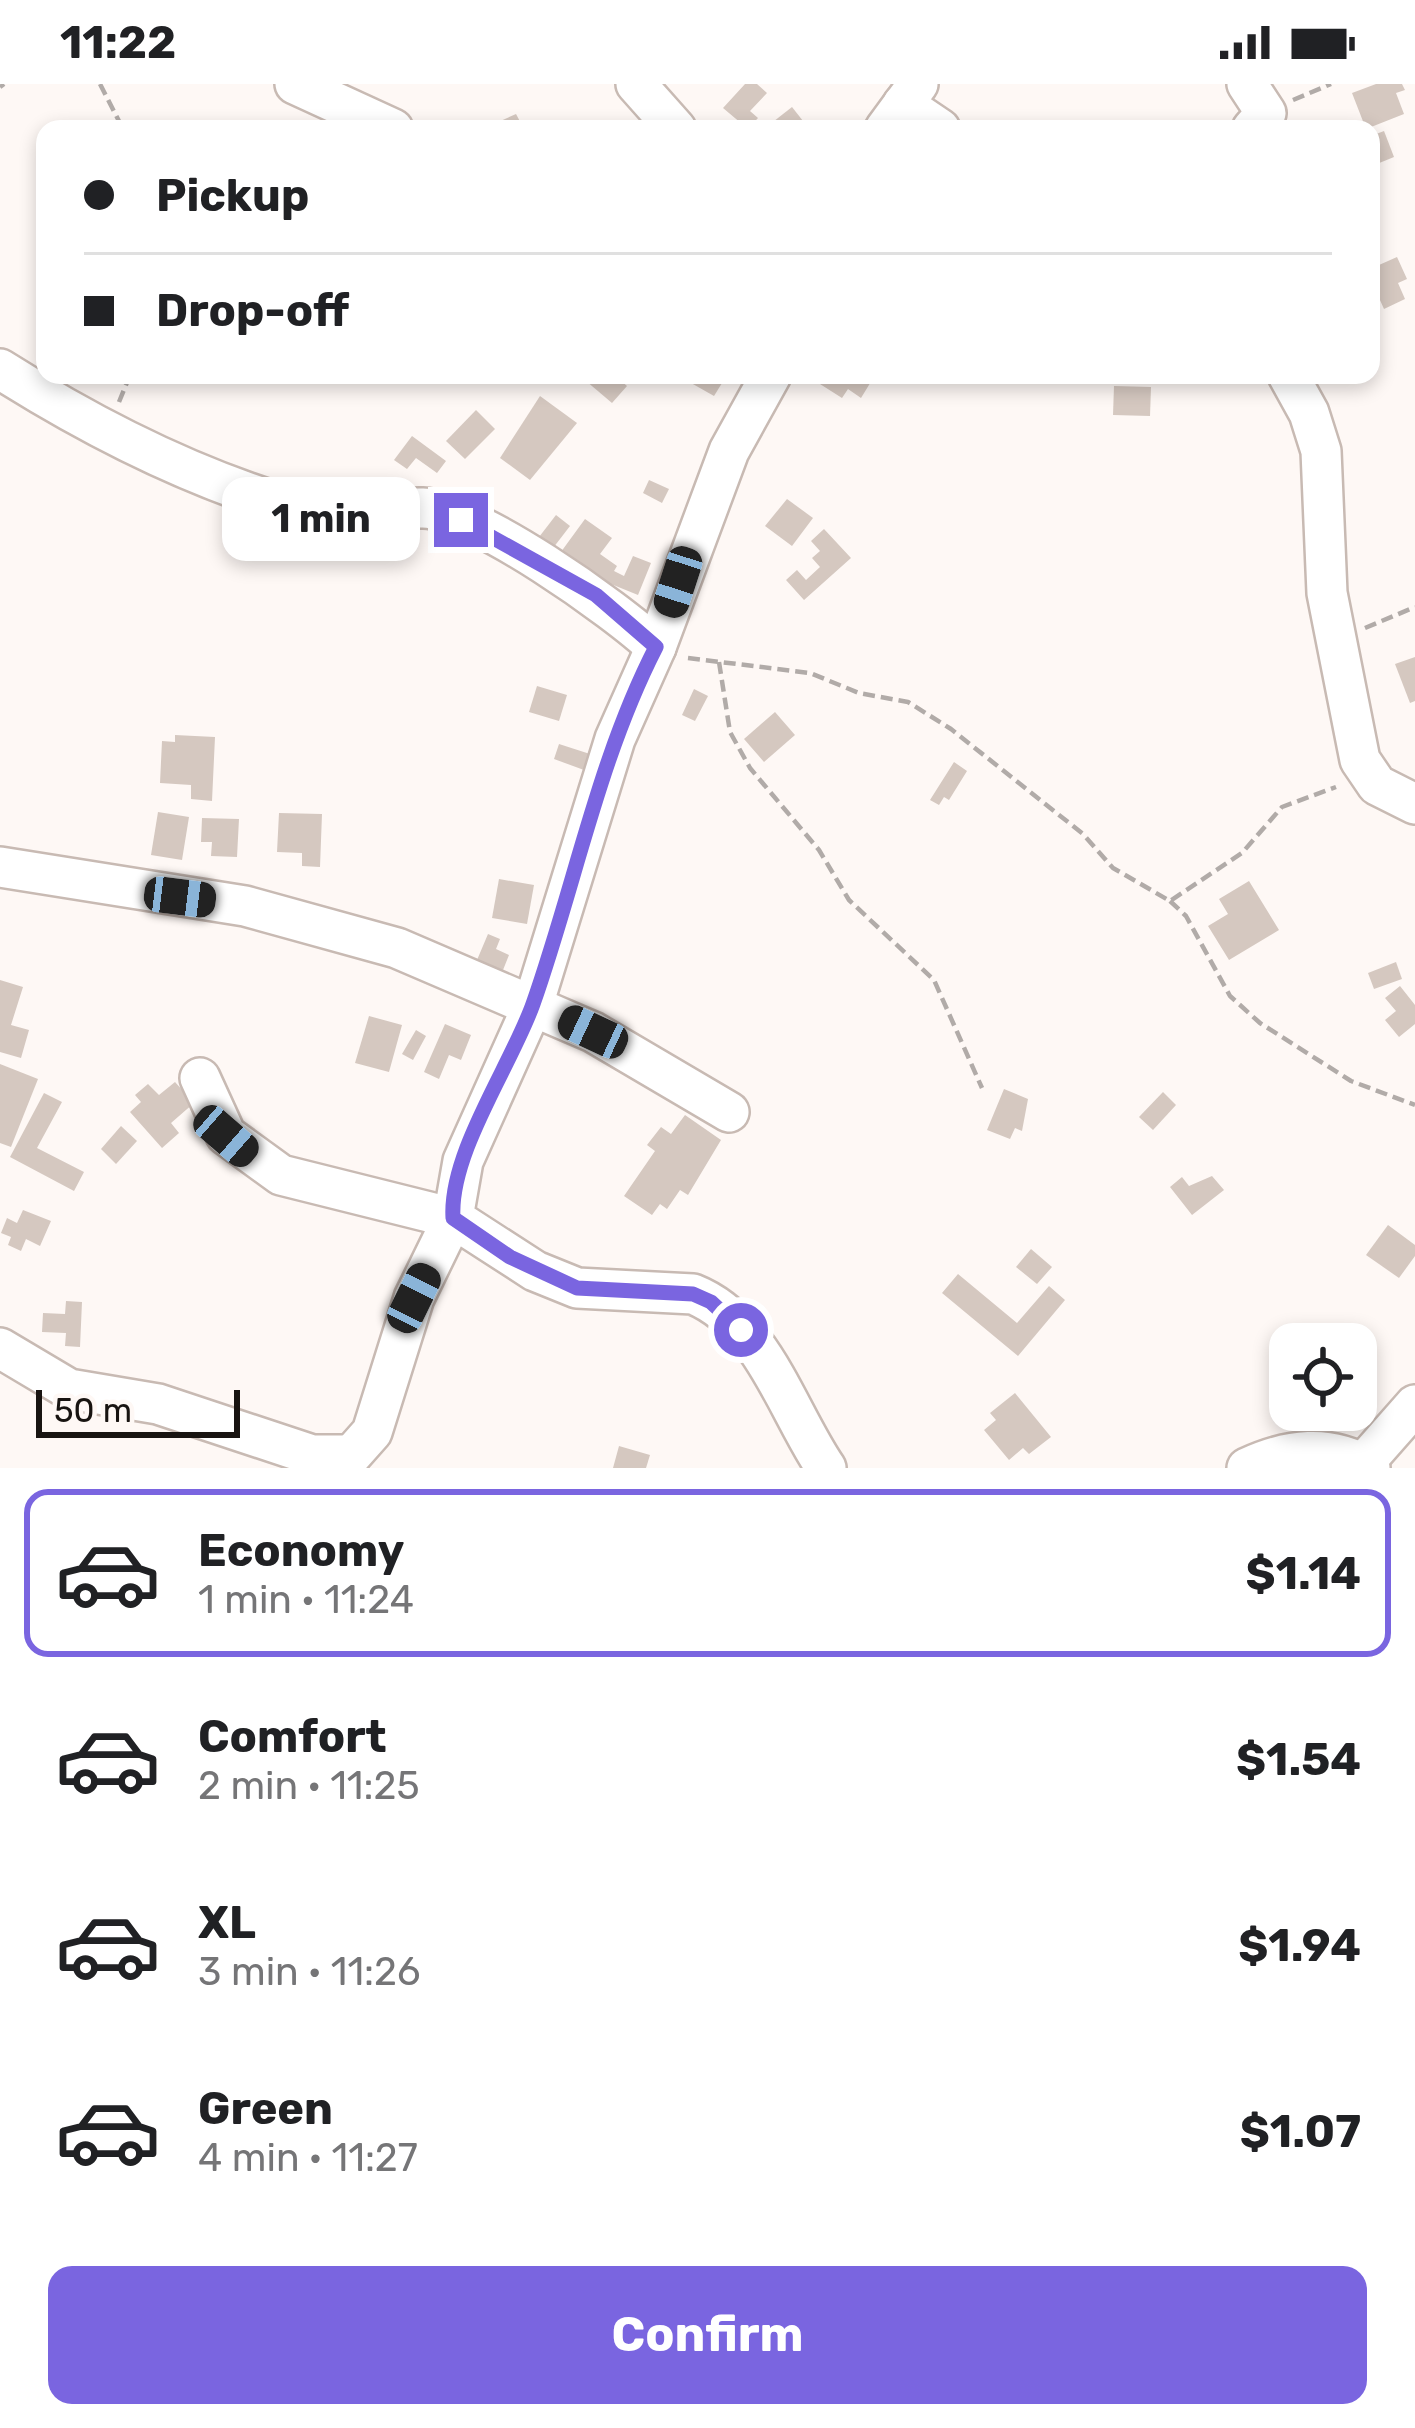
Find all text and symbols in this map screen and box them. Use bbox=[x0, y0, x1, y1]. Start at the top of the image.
text: 11:22 bbox=[60, 16, 176, 69]
text: Pickup bbox=[156, 169, 309, 222]
text: Drop-off bbox=[156, 284, 349, 337]
callout: 1 min bbox=[221, 478, 419, 562]
route end bbox=[434, 493, 488, 547]
text: 1 min bbox=[271, 496, 371, 542]
car bbox=[650, 542, 706, 622]
car bbox=[142, 875, 218, 919]
car bbox=[553, 1000, 633, 1064]
car bbox=[187, 1099, 265, 1173]
car bbox=[382, 1258, 446, 1338]
route start bbox=[714, 1303, 768, 1357]
map controls bbox=[1269, 1323, 1377, 1431]
button: locate bbox=[1269, 1323, 1377, 1431]
scale bar bbox=[36, 1384, 240, 1437]
text: 50 m bbox=[54, 1391, 132, 1430]
icon: car bbox=[54, 1519, 162, 1627]
text: Economy bbox=[198, 1524, 404, 1577]
text: $1.14 bbox=[1246, 1547, 1361, 1600]
text: 1 min · 11:24 bbox=[198, 1577, 414, 1623]
icon: car bbox=[54, 1705, 162, 1813]
text: Comfort bbox=[198, 1710, 387, 1763]
text: $1.54 bbox=[1236, 1733, 1361, 1786]
text: 2 min · 11:25 bbox=[198, 1763, 420, 1809]
icon: car bbox=[54, 1891, 162, 1999]
text: XL bbox=[198, 1896, 256, 1949]
text: $1.94 bbox=[1238, 1919, 1361, 1972]
text: 3 min · 11:26 bbox=[198, 1949, 421, 1995]
icon: car bbox=[54, 2077, 162, 2185]
text: Green bbox=[198, 2082, 333, 2135]
text: $1.07 bbox=[1240, 2105, 1361, 2158]
text: 4 min · 11:27 bbox=[198, 2135, 418, 2181]
button: Confirm bbox=[48, 2266, 1367, 2404]

